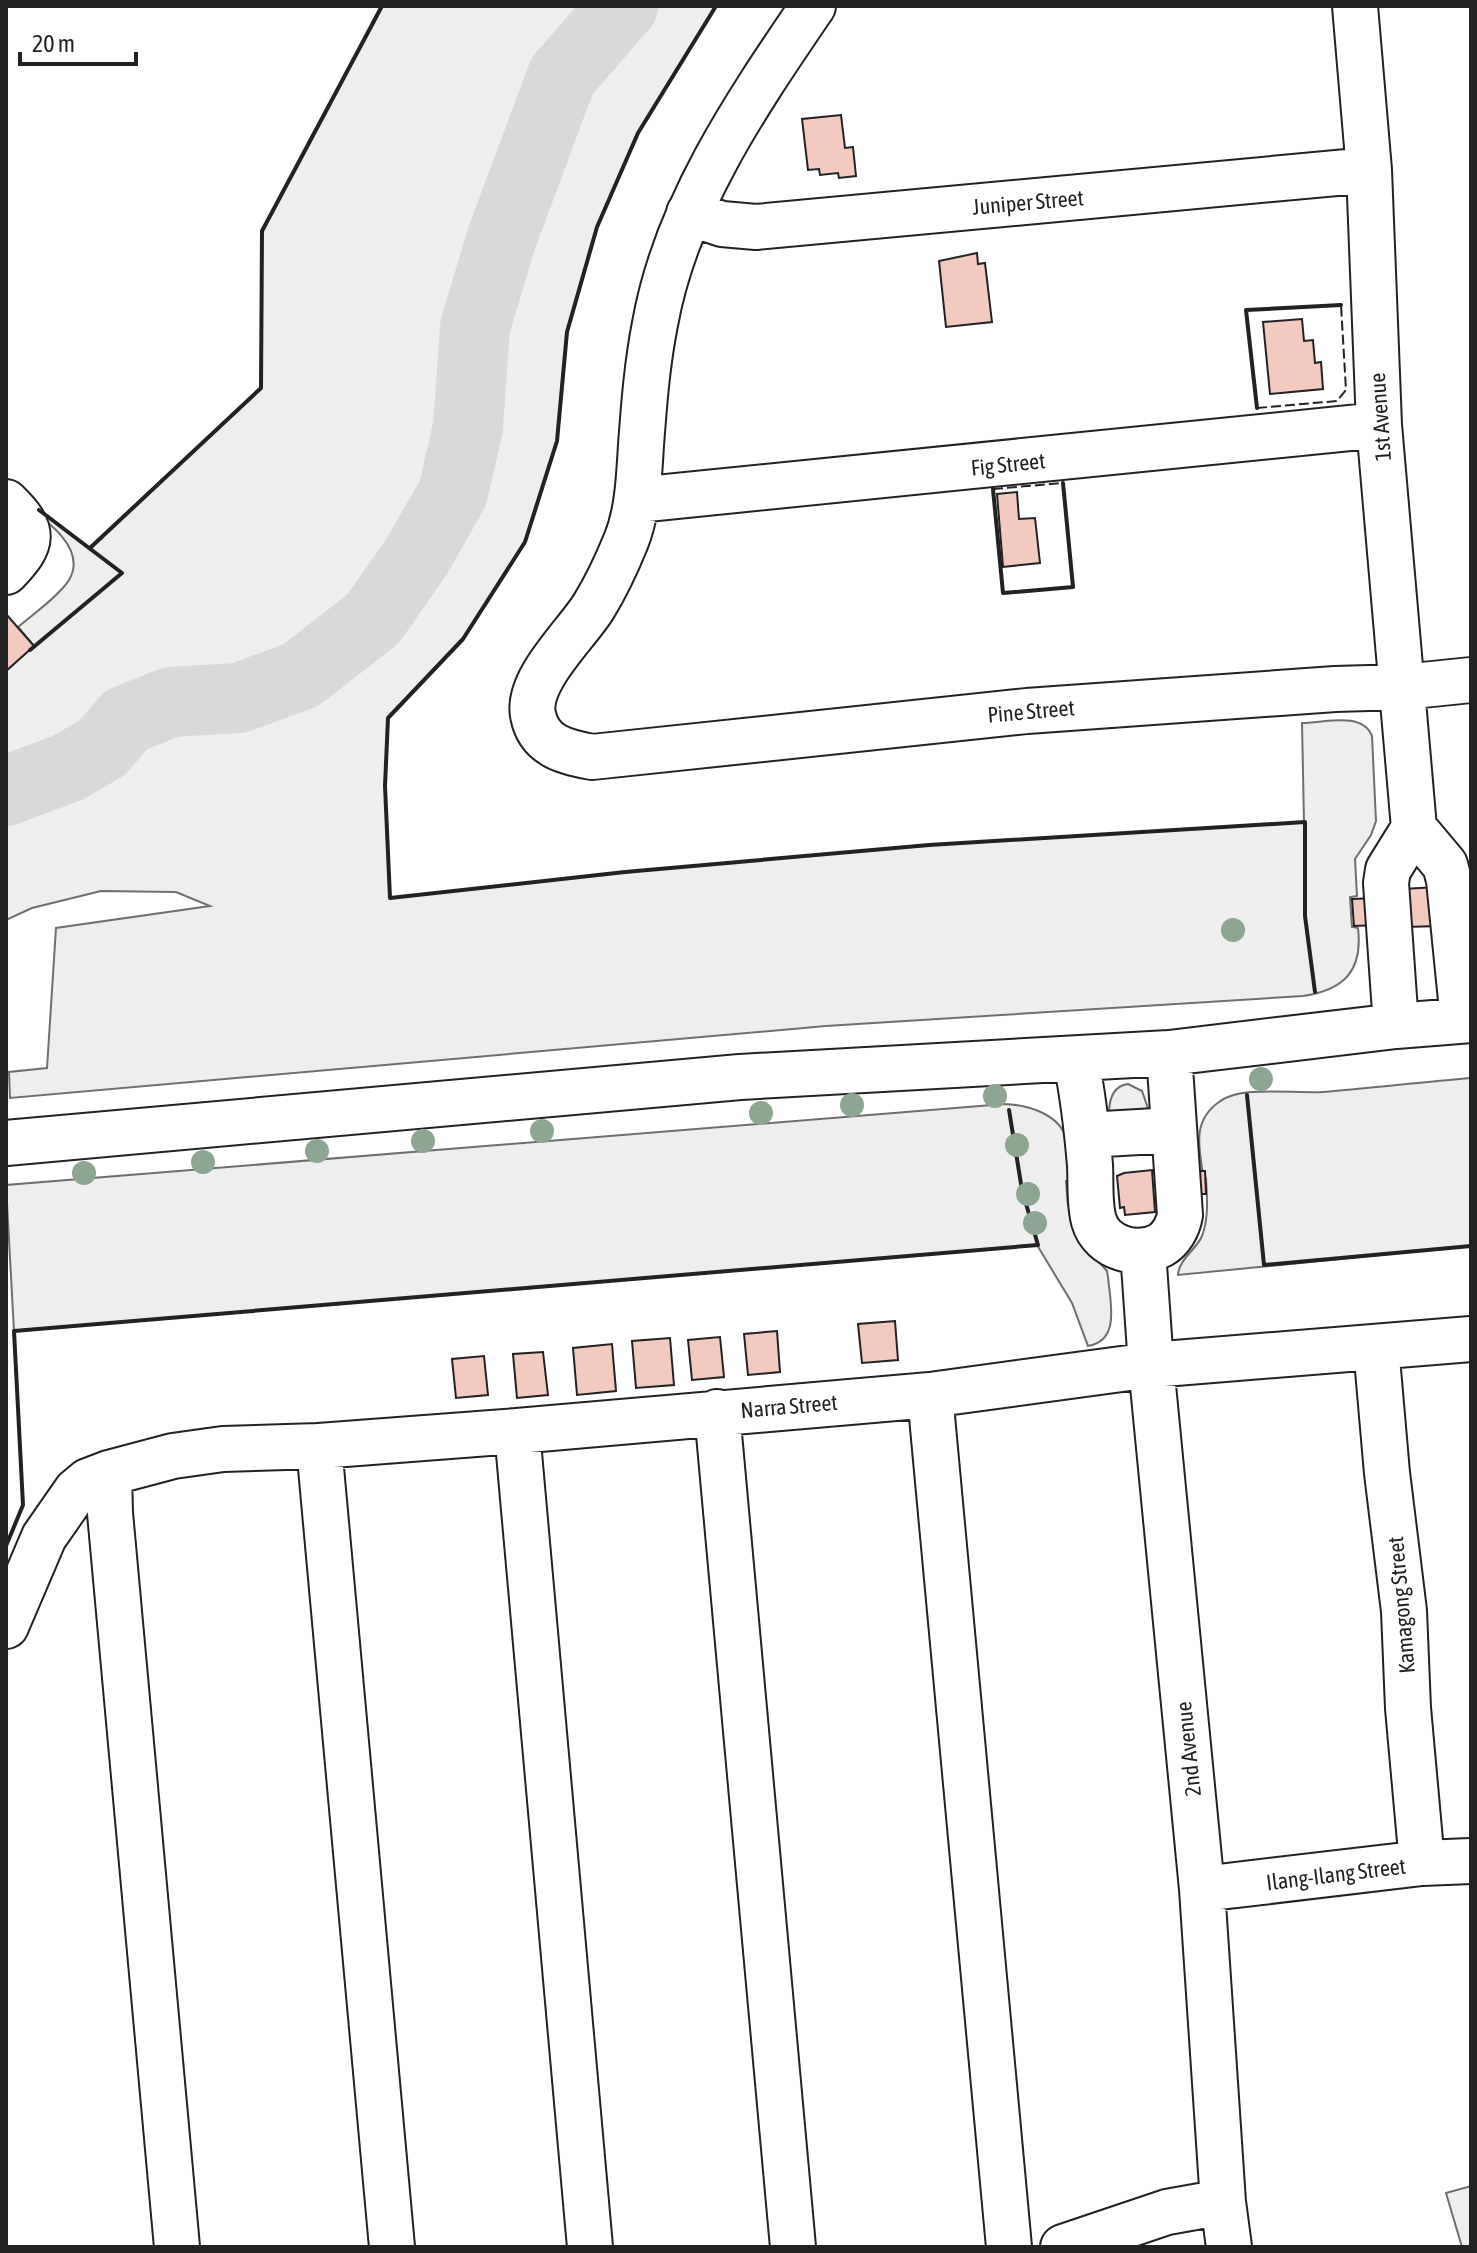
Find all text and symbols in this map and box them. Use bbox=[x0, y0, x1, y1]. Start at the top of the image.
scale bar bbox=[20, 16, 136, 66]
text: 20 m bbox=[32, 30, 75, 57]
street label: Juniper Street bbox=[971, 184, 1085, 220]
street label: 1st Avenue bbox=[1364, 372, 1396, 462]
street label: Fig Street bbox=[970, 447, 1046, 481]
street label: Pine Street bbox=[986, 694, 1076, 728]
street label: Narra Street bbox=[739, 1389, 839, 1423]
street label: Kamagong Street bbox=[1382, 1535, 1420, 1675]
street label: 2nd Avenue bbox=[1170, 1700, 1206, 1798]
street label: Ilang-Ilang Street bbox=[1265, 1853, 1407, 1895]

